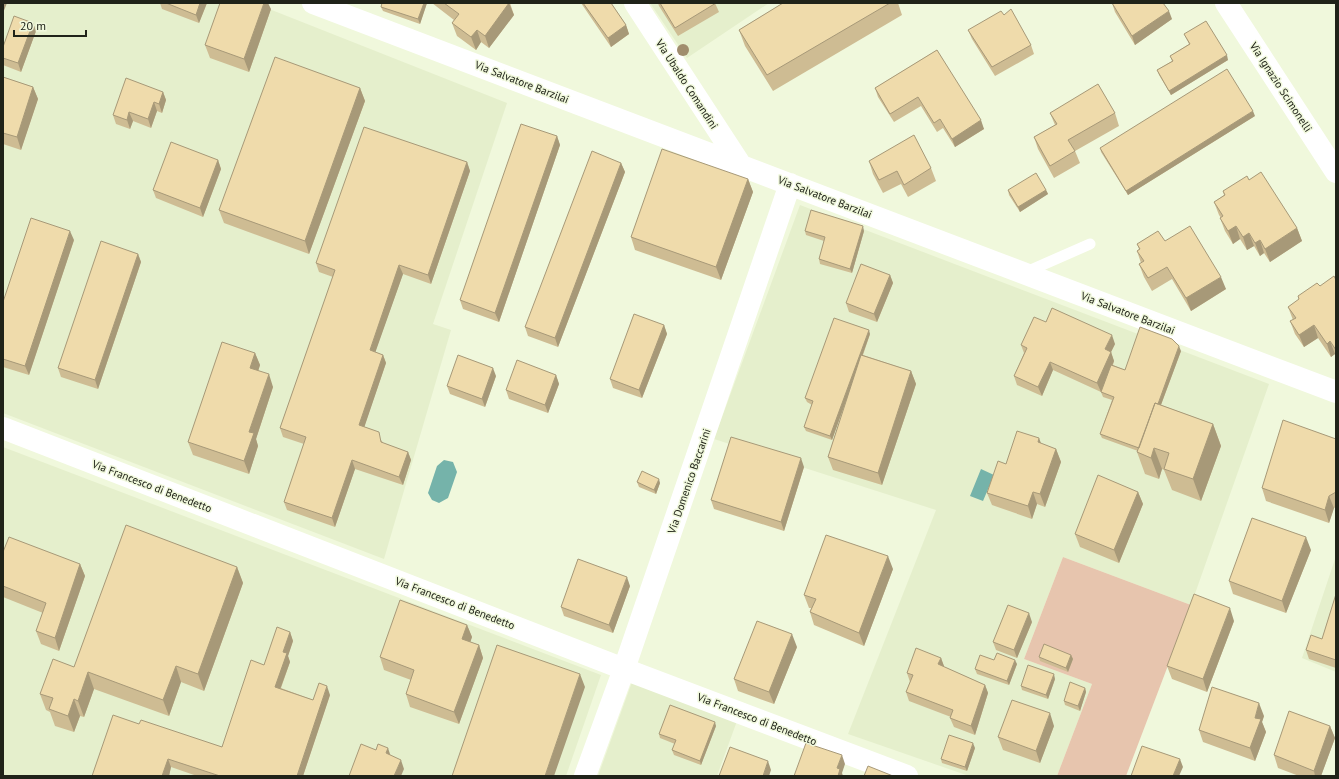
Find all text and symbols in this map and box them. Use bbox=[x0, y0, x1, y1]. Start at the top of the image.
scale bar bbox=[14, 12, 86, 38]
text: 20 m bbox=[20, 18, 46, 33]
street label: Via Ubaldo Comandini bbox=[652, 36, 721, 132]
street label: Via Ignazio Scimonelli bbox=[1246, 39, 1315, 135]
street label: Via Salvatore Barzilai bbox=[472, 57, 571, 106]
street label: Via Salvatore Barzilai bbox=[775, 172, 874, 221]
street label: Via Salvatore Barzilai bbox=[1078, 288, 1177, 337]
street label: Via Domenico Baccarini bbox=[664, 427, 714, 536]
street label: Via Francesco di Benedetto bbox=[89, 456, 214, 515]
street label: Via Francesco di Benedetto bbox=[392, 573, 517, 632]
street label: Via Francesco di Benedetto bbox=[694, 689, 819, 748]

